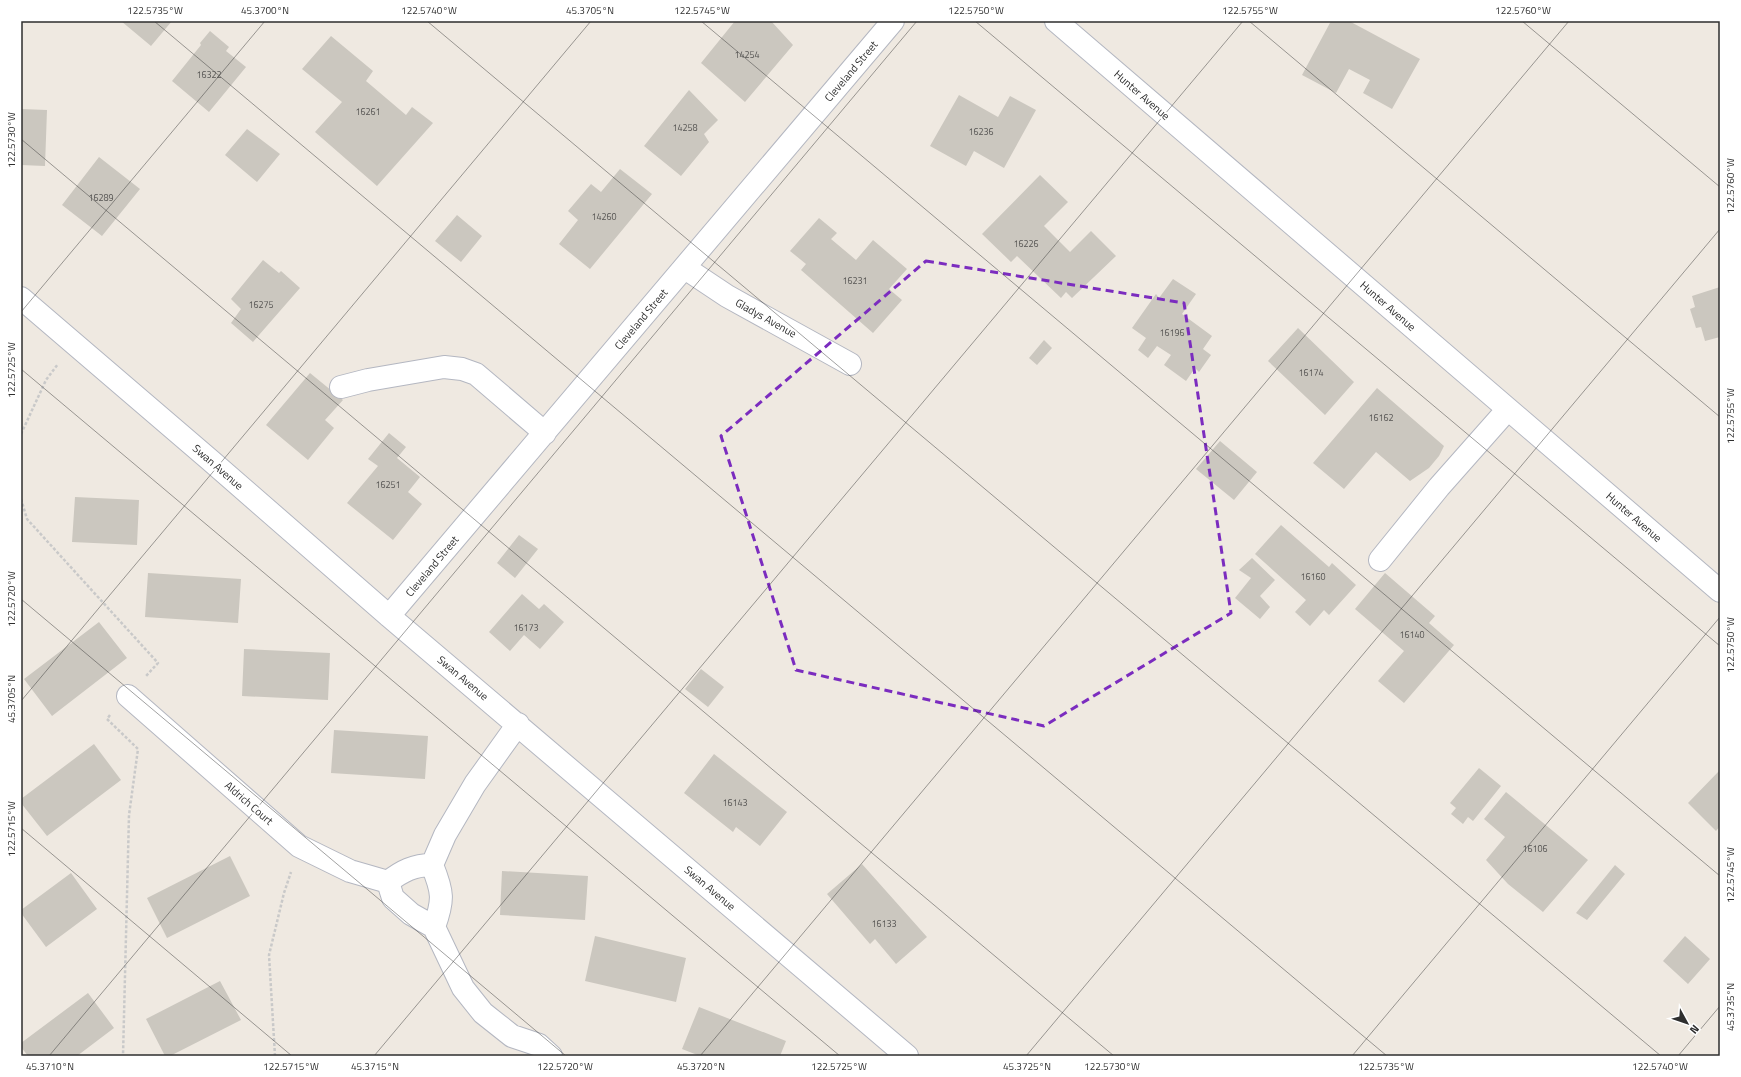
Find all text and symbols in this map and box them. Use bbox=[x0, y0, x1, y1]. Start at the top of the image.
text: 122.5735°W bbox=[127, 3, 183, 18]
text: 45.3700°N bbox=[241, 3, 289, 18]
text: 122.5740°W bbox=[401, 3, 457, 18]
text: 45.3705°N bbox=[566, 3, 614, 18]
text: 122.5745°W bbox=[674, 3, 730, 18]
text: 122.5750°W bbox=[948, 3, 1004, 18]
text: 122.5755°W bbox=[1222, 3, 1278, 18]
text: 122.5760°W bbox=[1495, 3, 1551, 18]
street label: Cleveland Street bbox=[821, 37, 881, 105]
house number: 14254 bbox=[734, 48, 760, 61]
street label: Hunter Avenue bbox=[1111, 66, 1174, 124]
house number: 16322 bbox=[196, 68, 222, 81]
house number: 16261 bbox=[355, 105, 381, 118]
text: 122.5730°W bbox=[4, 112, 19, 168]
house number: 14258 bbox=[672, 121, 698, 134]
house number: 16236 bbox=[968, 125, 994, 138]
text: 122.5760°W bbox=[1723, 158, 1738, 214]
house number: 16289 bbox=[88, 191, 114, 204]
house number: 14260 bbox=[591, 210, 617, 223]
house number: 16226 bbox=[1013, 237, 1039, 250]
house number: 16231 bbox=[842, 274, 868, 287]
street label: Hunter Avenue bbox=[1357, 277, 1420, 335]
street label: Cleveland Street bbox=[611, 285, 671, 353]
street label: Gladys Avenue bbox=[732, 295, 800, 342]
house number: 16275 bbox=[248, 298, 274, 311]
house number: 16196 bbox=[1159, 326, 1185, 339]
text: 122.5725°W bbox=[4, 342, 19, 398]
house number: 16174 bbox=[1298, 366, 1324, 379]
text: 122.5755°W bbox=[1723, 388, 1738, 444]
house number: 16162 bbox=[1368, 411, 1394, 424]
street label: Swan Avenue bbox=[189, 440, 247, 494]
house number: 16251 bbox=[375, 478, 401, 491]
street label: Hunter Avenue bbox=[1603, 488, 1666, 546]
street label: Cleveland Street bbox=[402, 532, 462, 600]
house number: 16160 bbox=[1300, 570, 1326, 583]
text: 122.5720°W bbox=[4, 571, 19, 627]
text: 122.5750°W bbox=[1723, 617, 1738, 673]
house number: 16173 bbox=[513, 621, 539, 634]
house number: 16140 bbox=[1399, 628, 1425, 641]
street label: Swan Avenue bbox=[434, 652, 492, 704]
text: 45.3705°N bbox=[4, 675, 19, 723]
street label: Aldrich Court bbox=[221, 777, 277, 829]
house number: 16143 bbox=[722, 796, 748, 809]
text: 122.5715°W bbox=[4, 801, 19, 857]
house number: 16106 bbox=[1522, 842, 1548, 855]
text: 122.5745°W bbox=[1723, 847, 1738, 903]
street label: Swan Avenue bbox=[681, 862, 739, 914]
house number: 16133 bbox=[871, 917, 897, 930]
text: 45.3735°N bbox=[1723, 983, 1738, 1031]
north arrow bbox=[1667, 1003, 1707, 1043]
text: N bbox=[1686, 1021, 1703, 1037]
text: 45.3710°N bbox=[26, 1059, 74, 1074]
text: 122.5715°W bbox=[263, 1059, 319, 1074]
text: 45.3715°N bbox=[351, 1059, 399, 1074]
text: 122.5720°W bbox=[537, 1059, 593, 1074]
text: 45.3720°N bbox=[677, 1059, 725, 1074]
text: 122.5725°W bbox=[811, 1059, 867, 1074]
text: 45.3725°N bbox=[1003, 1059, 1051, 1074]
text: 122.5730°W bbox=[1084, 1059, 1140, 1074]
text: 122.5735°W bbox=[1358, 1059, 1414, 1074]
text: 122.5740°W bbox=[1632, 1059, 1688, 1074]

